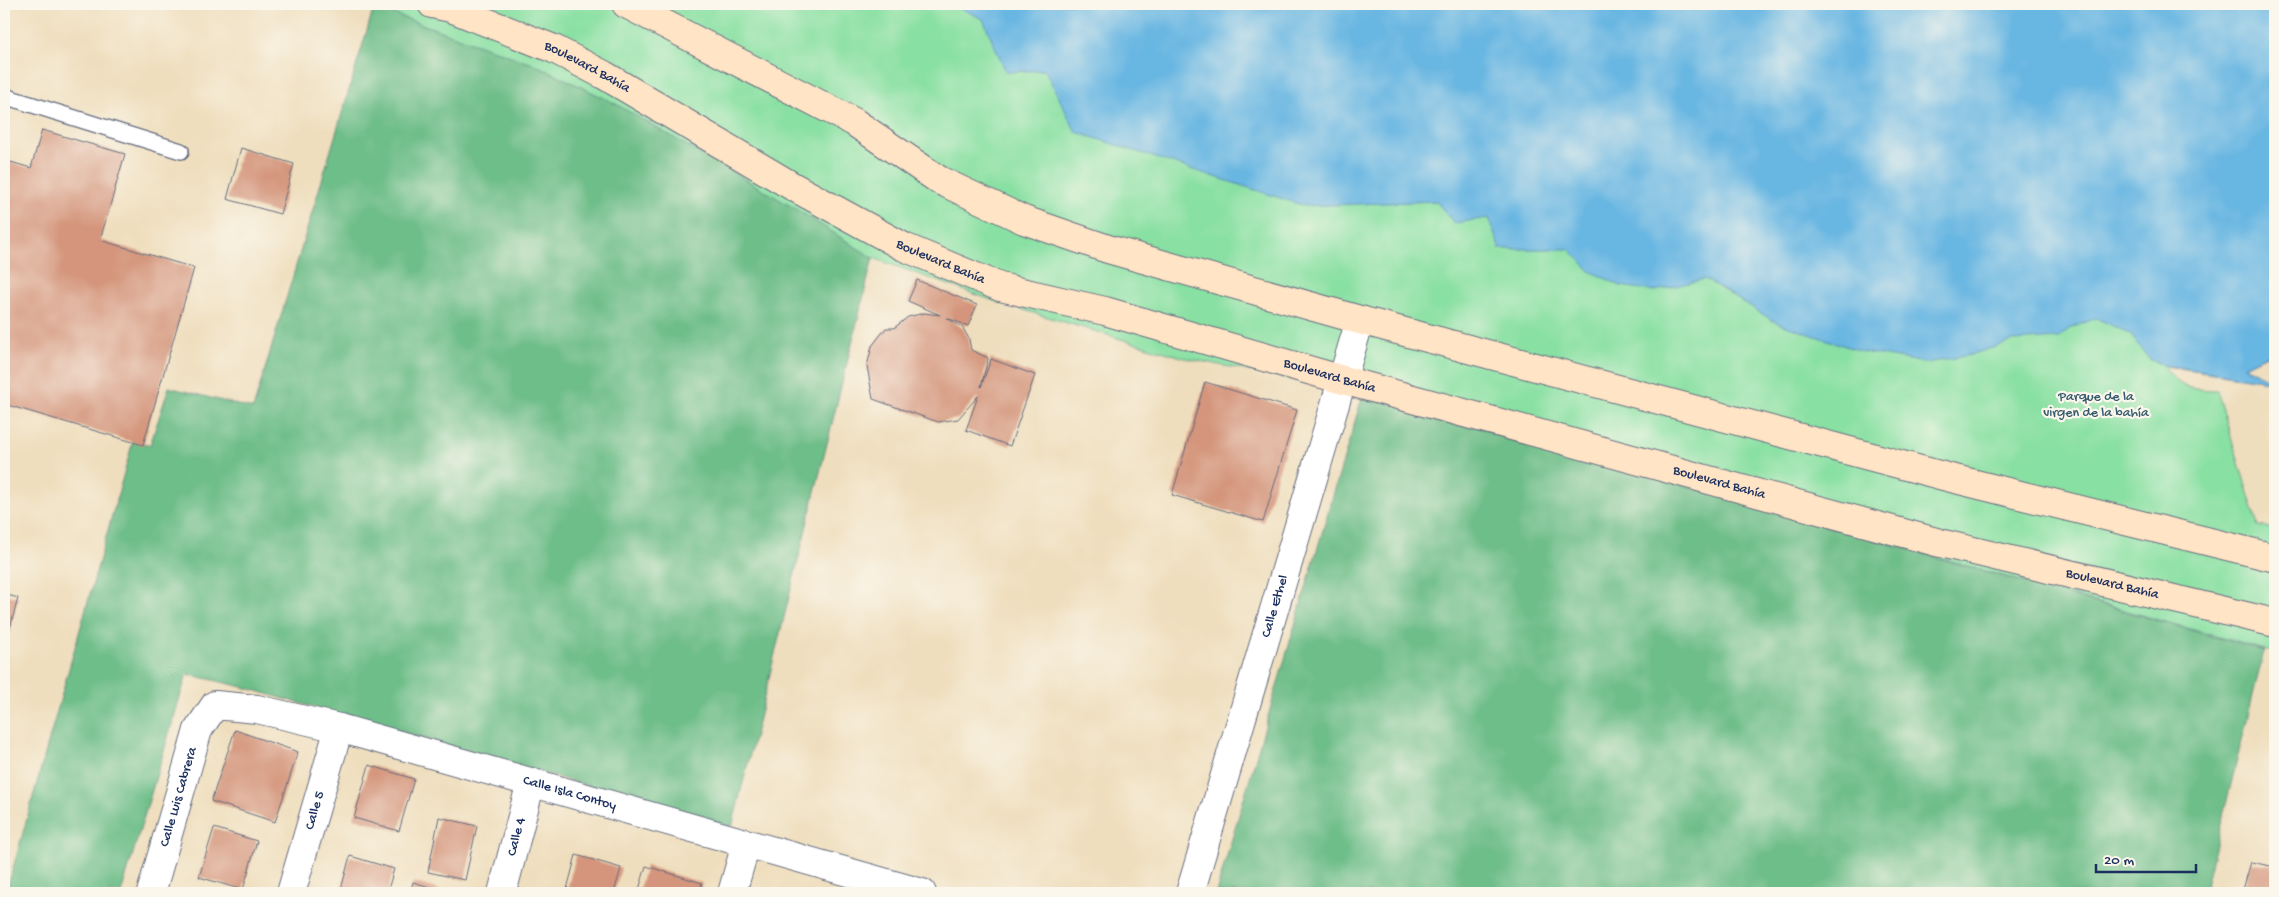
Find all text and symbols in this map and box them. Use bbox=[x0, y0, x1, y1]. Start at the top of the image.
street label: Boulevard Bahía bbox=[541, 37, 634, 98]
street label: Boulevard Bahía bbox=[892, 235, 989, 289]
street label: Boulevard Bahía bbox=[1281, 354, 1379, 397]
park label: Parque de la virgen de la bahía bbox=[2043, 389, 2150, 422]
street label: Boulevard Bahía bbox=[1670, 462, 1769, 504]
street label: Boulevard Bahía bbox=[2063, 565, 2162, 604]
street label: Calle Ethel bbox=[1258, 573, 1292, 640]
street label: Calle Luis Cabrera bbox=[156, 744, 201, 849]
street label: Calle Isla Contoy bbox=[521, 772, 618, 815]
street label: Calle 5 bbox=[301, 789, 329, 832]
street label: Calle 4 bbox=[504, 816, 530, 858]
scale bar bbox=[2096, 842, 2196, 874]
text: 20 m bbox=[2104, 852, 2134, 870]

